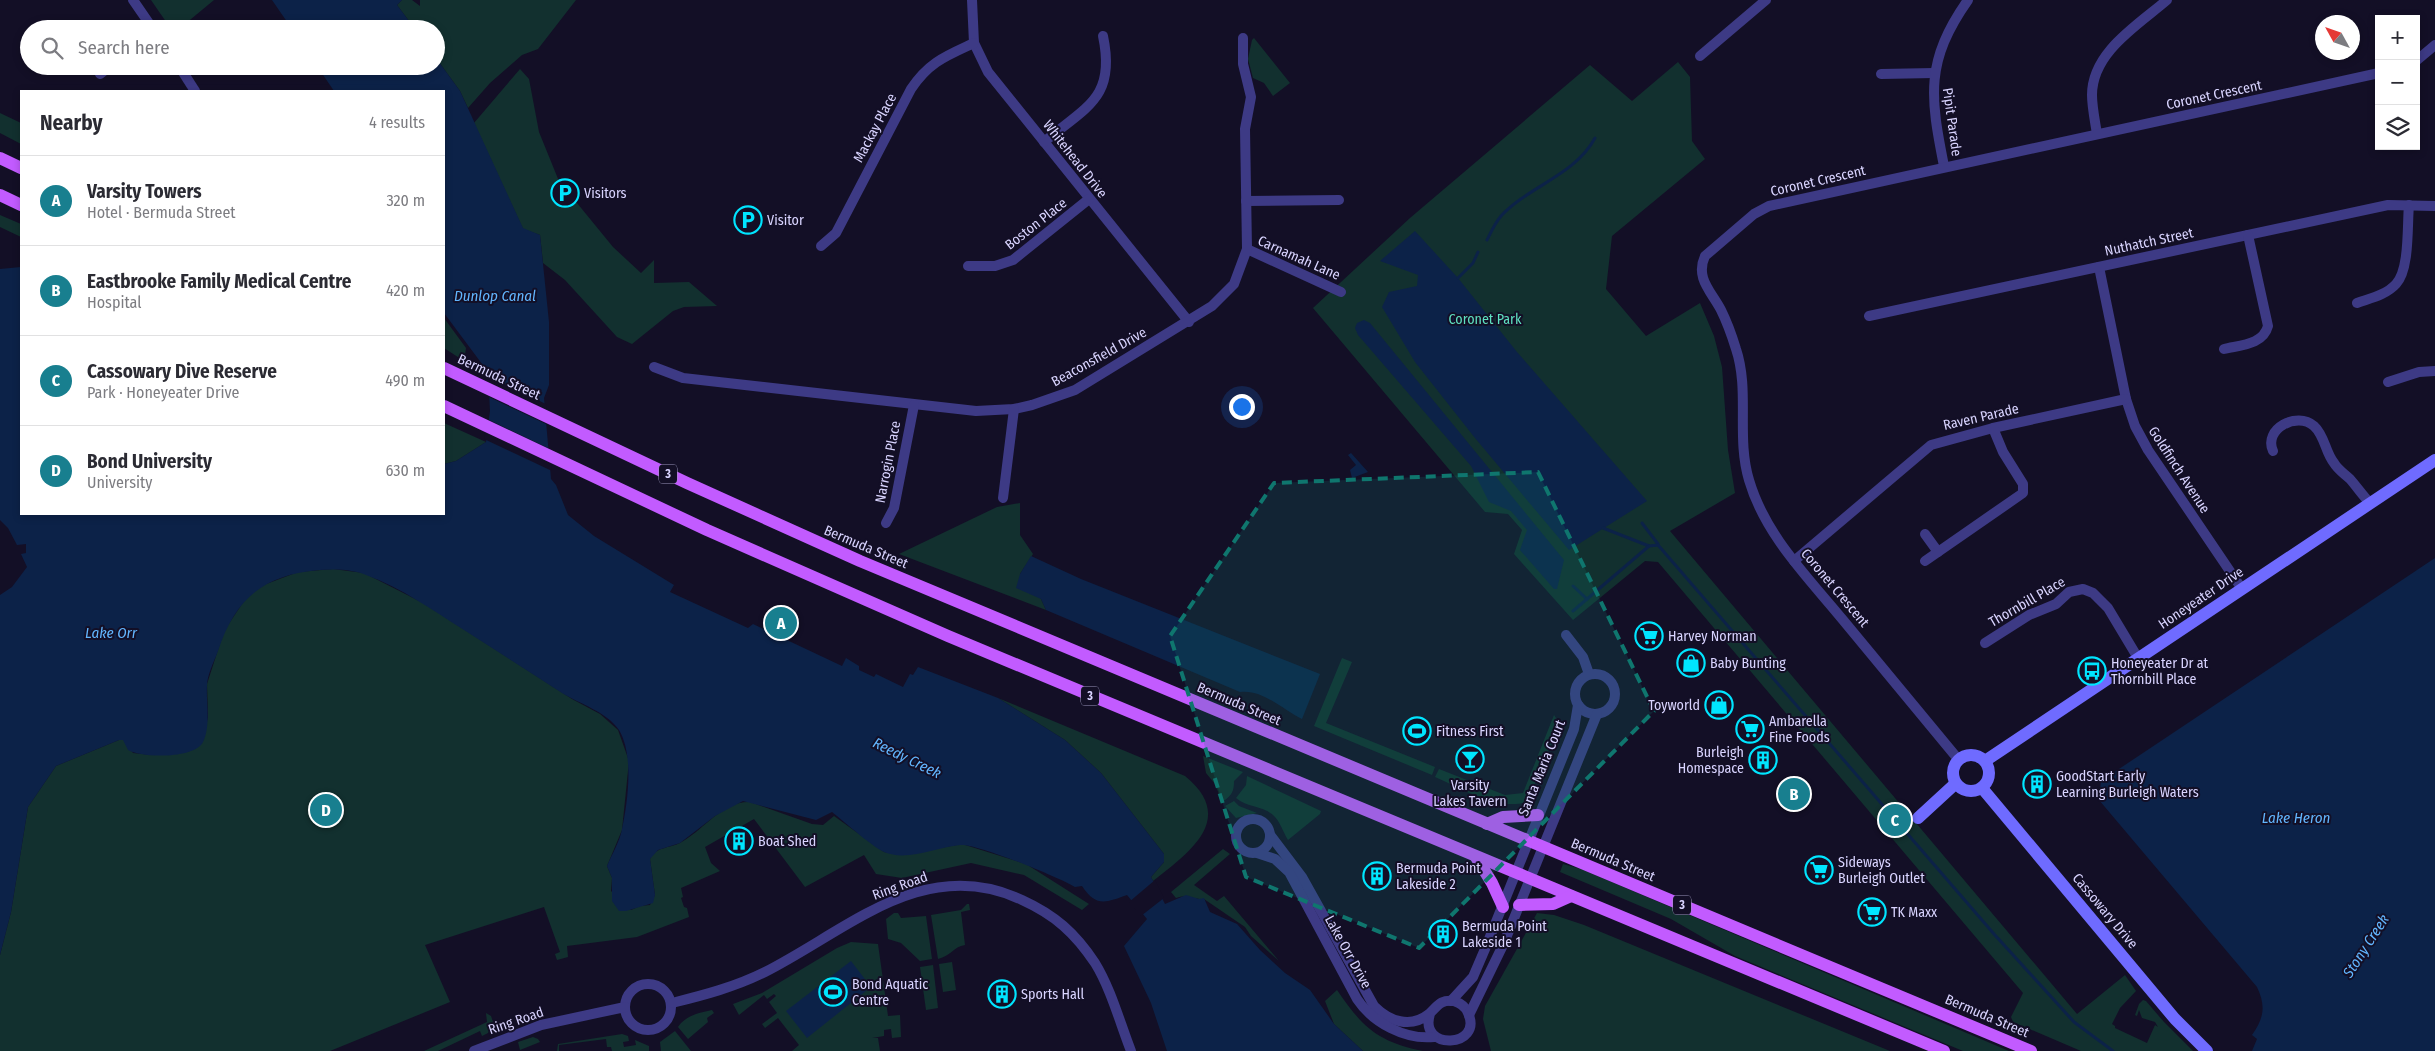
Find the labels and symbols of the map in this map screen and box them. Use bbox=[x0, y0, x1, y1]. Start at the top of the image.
north arrow bbox=[2315, 15, 2360, 60]
street label: Coronet Crescent bbox=[2165, 77, 2264, 113]
street label: Pipit Parade bbox=[1939, 87, 1965, 157]
street label: Mackay Place bbox=[850, 91, 900, 165]
street label: Whitehead Drive bbox=[1039, 117, 1111, 201]
street label: Coronet Crescent bbox=[1769, 162, 1868, 200]
parking icon: Visitors bbox=[550, 178, 580, 208]
place label: Visitors bbox=[584, 185, 627, 202]
street label: Boston Place bbox=[1002, 195, 1070, 253]
parking icon: Visitor bbox=[733, 205, 763, 235]
place label: Visitor bbox=[767, 212, 804, 229]
street label: Nuthatch Street bbox=[2103, 224, 2195, 260]
street label: Carnamah Lane bbox=[1255, 232, 1343, 284]
water label: Dunlop Canal bbox=[454, 287, 536, 305]
park label: Coronet Park bbox=[1448, 311, 1522, 328]
street label: Beaconsfield Drive bbox=[1048, 324, 1150, 390]
street label: Bermuda Street bbox=[455, 350, 544, 404]
your location bbox=[1229, 394, 1255, 420]
street label: Raven Parade bbox=[1942, 400, 2021, 434]
street label: Narrogin Place bbox=[872, 419, 904, 504]
street label: Goldfinch Avenue bbox=[2145, 423, 2213, 517]
road number: 3 bbox=[659, 464, 677, 484]
street label: Bermuda Street bbox=[821, 522, 911, 572]
street label: Coronet Crescent bbox=[1797, 545, 1873, 631]
street label: Honeyeater Drive bbox=[2155, 563, 2247, 633]
street label: Thornbill Place bbox=[1986, 573, 2068, 631]
pin: A bbox=[765, 604, 797, 642]
supermarket icon: Harvey Norman bbox=[1634, 621, 1664, 651]
water label: Lake Orr bbox=[85, 624, 138, 642]
place label: Harvey Norman bbox=[1668, 628, 1757, 645]
shop icon: Baby Bunting bbox=[1676, 648, 1706, 678]
place label: Baby Bunting bbox=[1710, 655, 1786, 672]
place label: Honeyeater Dr at Thornbill Place bbox=[2111, 655, 2209, 688]
bus stop icon: Honeyeater Dr at Thornbill Place bbox=[2077, 656, 2107, 686]
street label: Bermuda Street bbox=[1194, 679, 1284, 729]
road number: 3 bbox=[1081, 686, 1099, 706]
shop icon: Toyworld bbox=[1704, 690, 1734, 720]
place label: Toyworld bbox=[1648, 697, 1700, 714]
place label: Ambarella Fine Foods bbox=[1769, 713, 1830, 746]
supermarket icon: Ambarella Fine Foods bbox=[1735, 714, 1765, 744]
sports icon: Fitness First bbox=[1402, 716, 1432, 746]
street label: Santa Maria Court bbox=[1515, 717, 1569, 819]
place label: Fitness First bbox=[1436, 723, 1504, 740]
water label: Reedy Creek bbox=[870, 734, 945, 783]
bar icon: Varsity Lakes Tavern bbox=[1455, 744, 1485, 774]
place label: Burleigh Homespace bbox=[1678, 744, 1744, 777]
building icon: Burleigh Homespace bbox=[1748, 745, 1778, 775]
place label: GoodStart Early Learning Burleigh Waters bbox=[2056, 768, 2199, 801]
building icon: GoodStart Early Learning Burleigh Waters bbox=[2022, 769, 2052, 799]
pin: B bbox=[1778, 775, 1810, 813]
place label: Varsity Lakes Tavern bbox=[1433, 777, 1507, 810]
pin: D bbox=[310, 791, 342, 829]
pin: C bbox=[1879, 801, 1911, 839]
water label: Lake Heron bbox=[2262, 809, 2330, 827]
building icon: Boat Shed bbox=[724, 826, 754, 856]
place label: Boat Shed bbox=[758, 833, 816, 850]
street label: Bermuda Street bbox=[1568, 835, 1658, 885]
place label: Sideways Burleigh Outlet bbox=[1838, 854, 1925, 887]
supermarket icon: Sideways Burleigh Outlet bbox=[1804, 855, 1834, 885]
place label: Bermuda Point Lakeside 2 bbox=[1396, 860, 1481, 893]
building icon: Bermuda Point Lakeside 2 bbox=[1362, 861, 1392, 891]
street label: Ring Road bbox=[870, 868, 930, 904]
street label: Cassowary Drive bbox=[2069, 870, 2141, 952]
road number: 3 bbox=[1673, 896, 1691, 914]
supermarket icon: TK Maxx bbox=[1857, 897, 1887, 927]
place label: TK Maxx bbox=[1891, 904, 1938, 921]
water label: Stony Creek bbox=[2338, 911, 2393, 982]
street label: Lake Orr Drive bbox=[1321, 912, 1375, 992]
place label: Bermuda Point Lakeside 1 bbox=[1462, 918, 1547, 951]
building icon: Bermuda Point Lakeside 1 bbox=[1428, 919, 1458, 949]
place label: Bond Aquatic Centre bbox=[852, 976, 928, 1009]
sports icon: Bond Aquatic Centre bbox=[818, 977, 848, 1007]
building icon: Sports Hall bbox=[987, 979, 1017, 1009]
place label: Sports Hall bbox=[1021, 986, 1084, 1003]
street label: Bermuda Street bbox=[1942, 991, 2032, 1041]
street label: Ring Road bbox=[486, 1004, 546, 1038]

